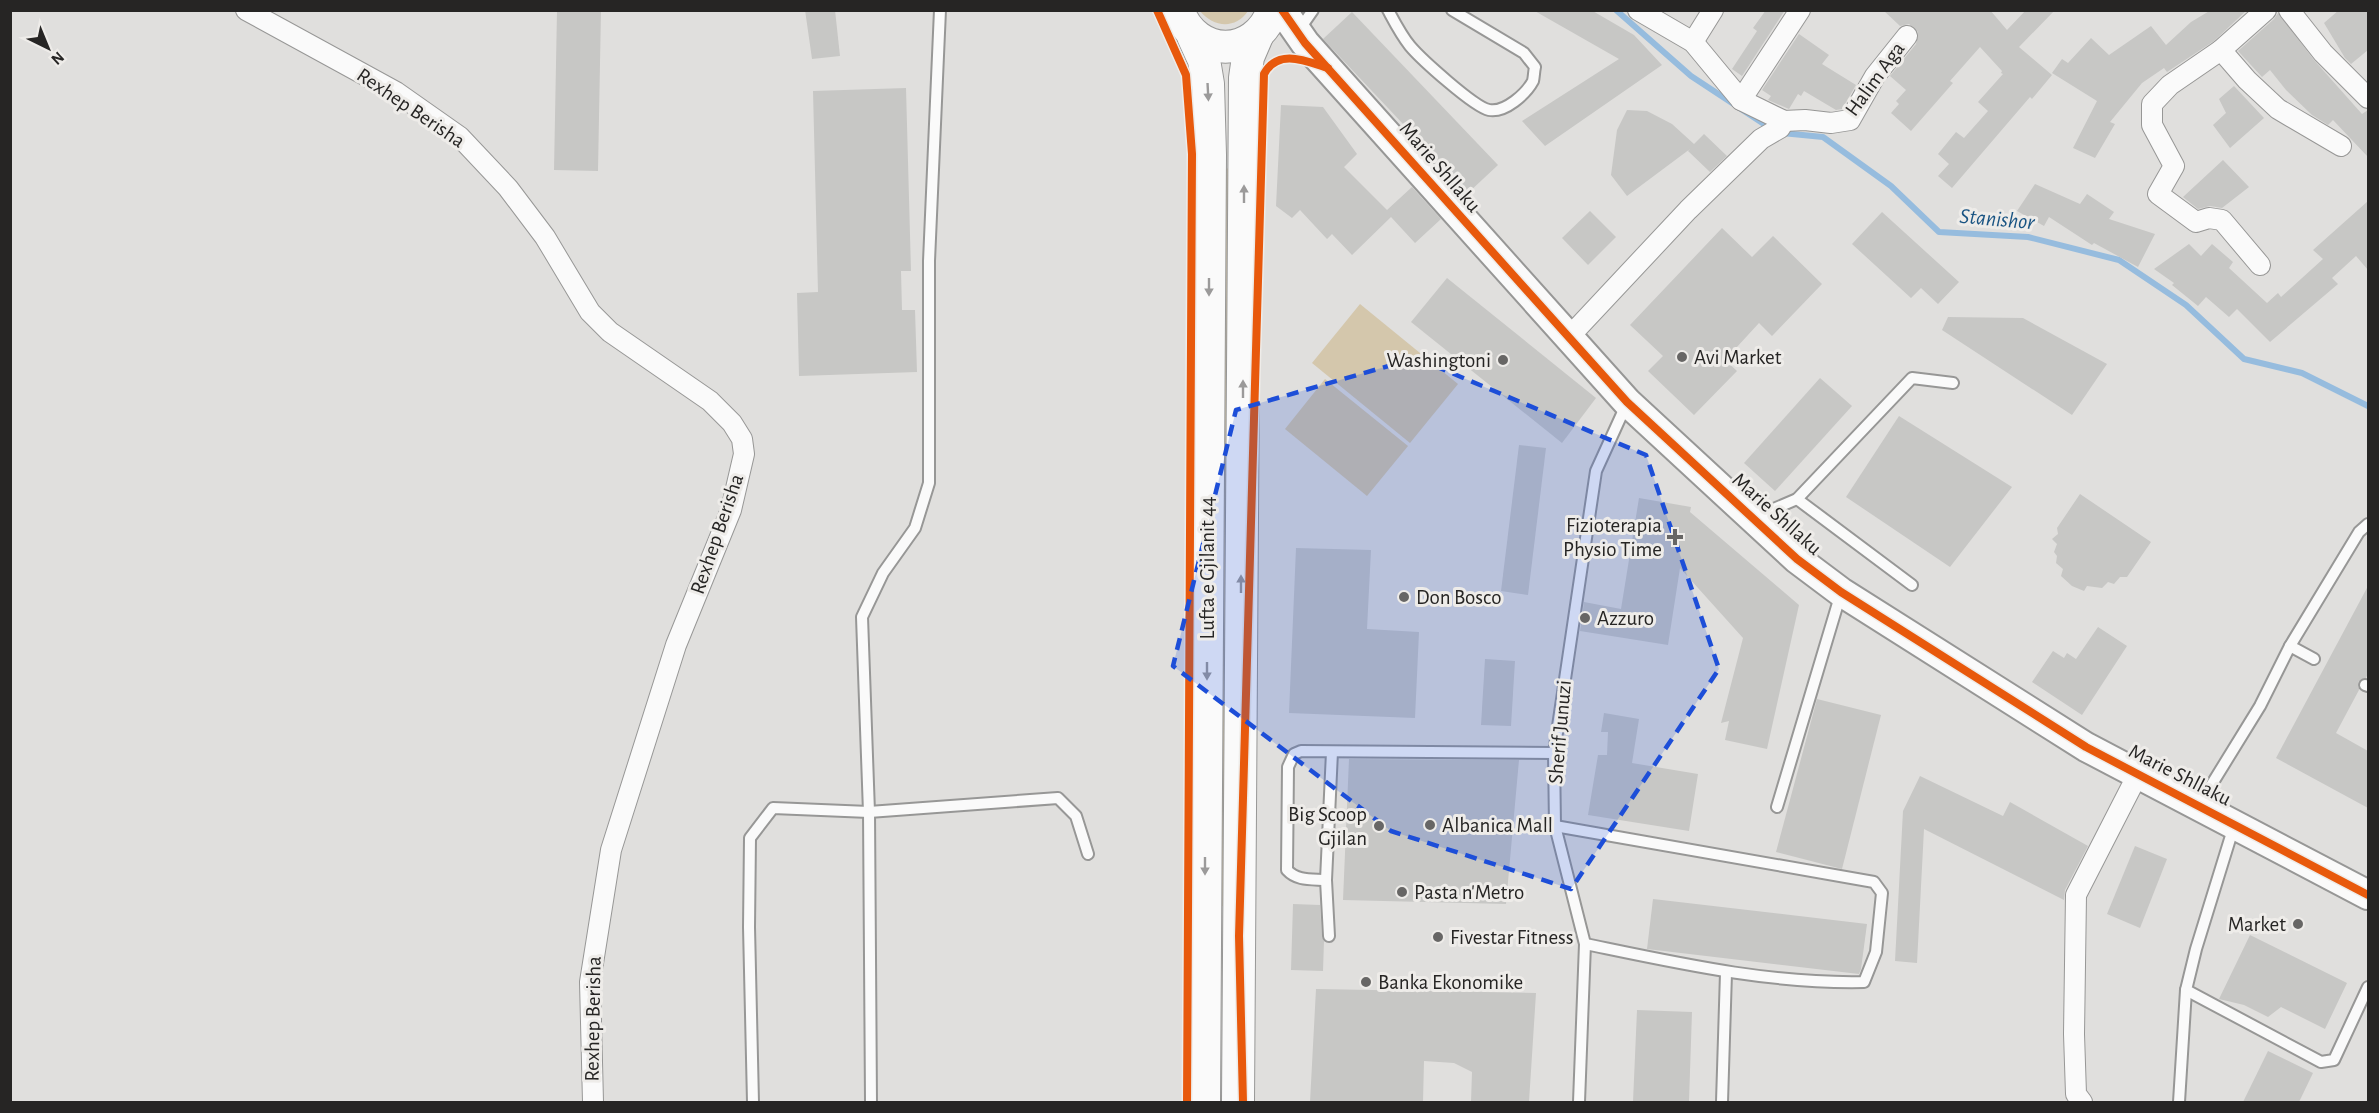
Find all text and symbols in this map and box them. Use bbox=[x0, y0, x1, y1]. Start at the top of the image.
north arrow bbox=[18, 18, 78, 78]
street label: Halim Aga bbox=[1841, 38, 1909, 120]
text: N bbox=[48, 49, 67, 68]
street label: Rexhep Berisha bbox=[353, 64, 469, 152]
one-way arrow bbox=[1203, 82, 1212, 101]
street label: Marie Shllaku bbox=[1395, 118, 1485, 216]
one-way arrow bbox=[1239, 184, 1249, 203]
water label: Stanishor bbox=[1959, 205, 2036, 233]
one-way arrow bbox=[1204, 277, 1214, 296]
place label: Avi Market bbox=[1694, 347, 1782, 368]
place label: Washingtoni bbox=[1386, 350, 1491, 371]
marker: Avi Market bbox=[1675, 350, 1689, 364]
marker: Washingtoni bbox=[1496, 353, 1510, 367]
one-way arrow bbox=[1238, 379, 1248, 398]
street label: Marie Shllaku bbox=[1728, 469, 1826, 559]
street label: Rexhep Berisha bbox=[687, 471, 747, 597]
street label: Lufta e Gjilanit 44 bbox=[1197, 497, 1218, 639]
place label: Fizioterapia Physio Time bbox=[1563, 515, 1662, 560]
marker: Fizioterapia Physio Time bbox=[1666, 528, 1684, 546]
one-way arrow bbox=[1236, 574, 1246, 593]
place label: Don Bosco bbox=[1416, 587, 1502, 608]
marker: Don Bosco bbox=[1397, 590, 1411, 604]
place label: Azzuro bbox=[1597, 608, 1654, 629]
marker: Azzuro bbox=[1578, 611, 1592, 625]
one-way arrow bbox=[1202, 661, 1212, 680]
street label: Sherif Junuzi bbox=[1545, 679, 1575, 785]
street label: Marie Shllaku bbox=[2125, 740, 2235, 810]
place label: Big Scoop Gjilan bbox=[1288, 804, 1367, 849]
place label: Albanica Mall bbox=[1442, 815, 1553, 836]
marker: Albanica Mall bbox=[1423, 818, 1437, 832]
marker: Big Scoop Gjilan bbox=[1372, 819, 1386, 833]
one-way arrow bbox=[1201, 856, 1210, 875]
place label: Pasta n'Metro bbox=[1414, 882, 1524, 903]
marker: Pasta n'Metro bbox=[1395, 885, 1409, 899]
place label: Market bbox=[2228, 914, 2286, 935]
marker: Market bbox=[2291, 917, 2305, 931]
place label: Fivestar Fitness bbox=[1450, 927, 1574, 948]
marker: Fivestar Fitness bbox=[1431, 930, 1445, 944]
street label: Rexhep Berisha bbox=[581, 956, 605, 1082]
place label: Banka Ekonomike bbox=[1378, 972, 1523, 993]
marker: Banka Ekonomike bbox=[1359, 975, 1373, 989]

